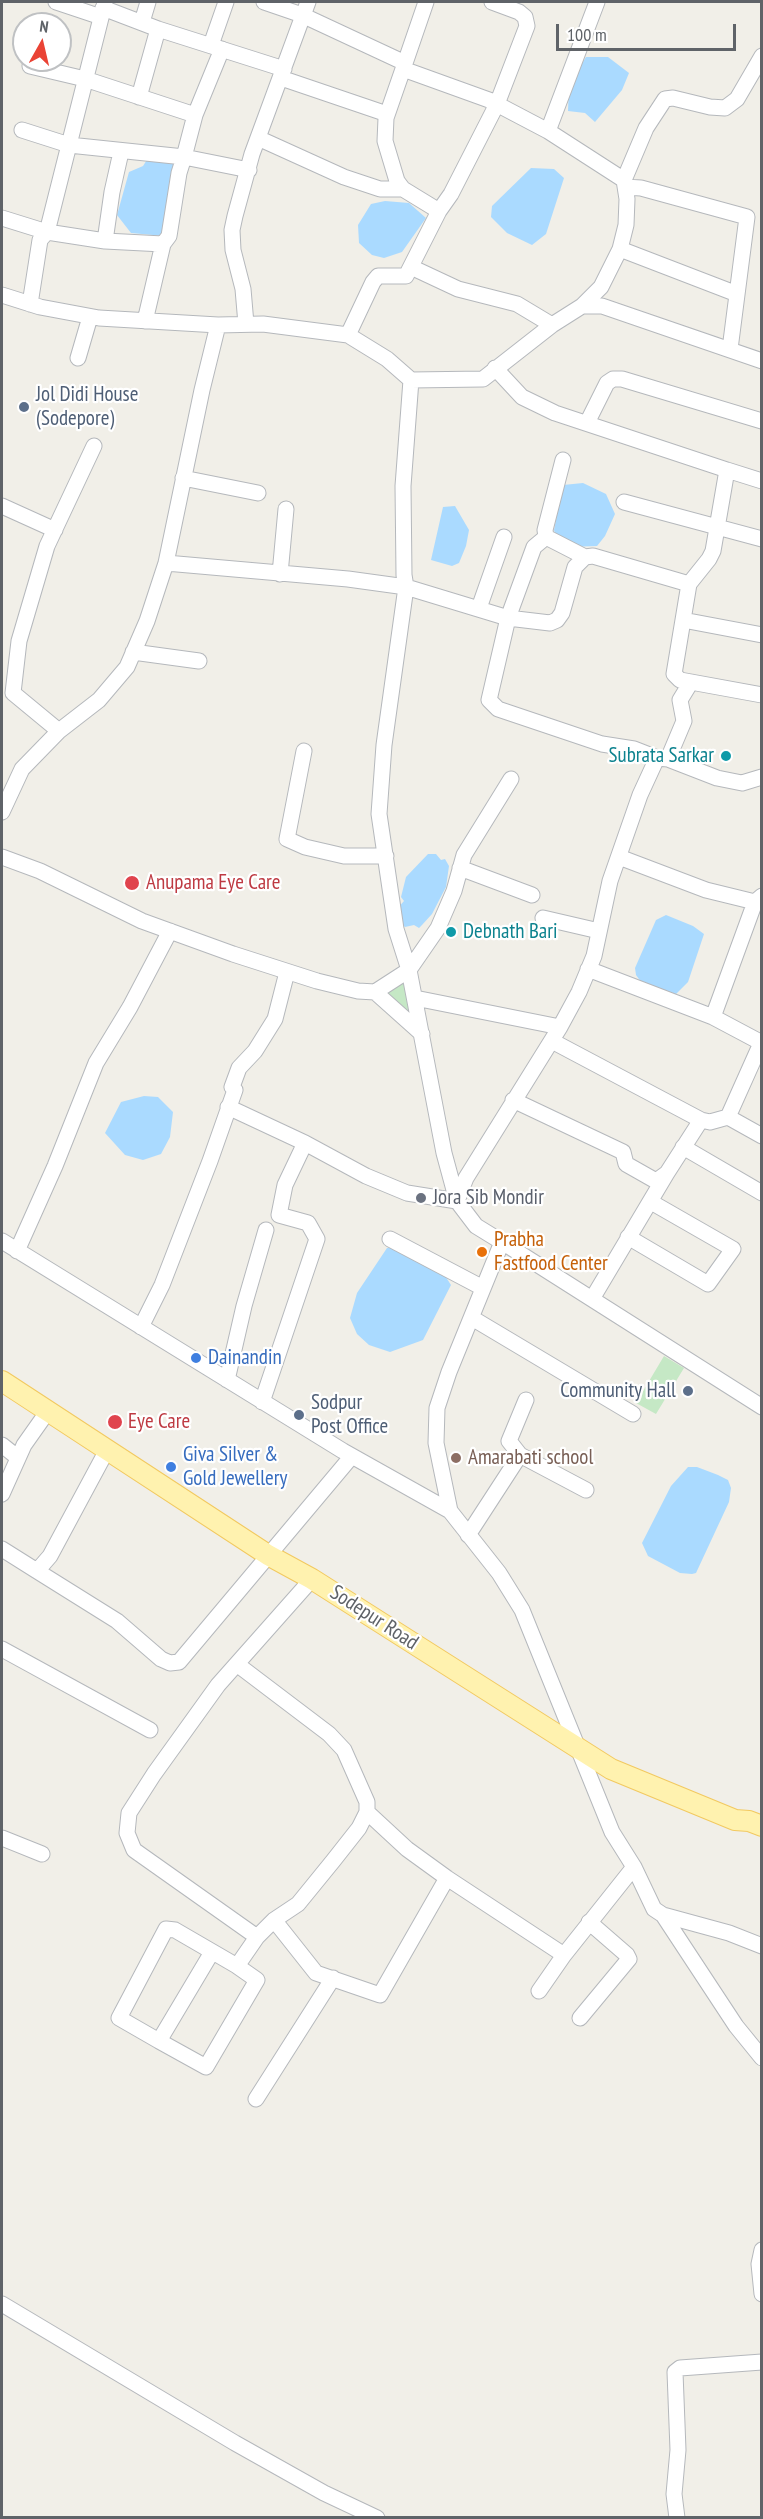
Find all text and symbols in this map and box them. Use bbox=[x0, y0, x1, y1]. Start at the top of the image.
north arrow bbox=[12, 12, 72, 72]
scale bar bbox=[559, 12, 739, 50]
text: N bbox=[39, 16, 50, 37]
text: 100 m bbox=[567, 23, 607, 46]
place label: Jol Didi House (Sodepore) bbox=[36, 382, 138, 432]
marker: Jol Didi House (Sodepore) bbox=[17, 400, 31, 414]
place label: Subrata Sarkar bbox=[609, 743, 714, 769]
marker: Subrata Sarkar bbox=[719, 749, 733, 763]
place label: Anupama Eye Care bbox=[146, 870, 281, 896]
marker: Anupama Eye Care bbox=[123, 874, 141, 892]
place label: Debnath Bari bbox=[463, 919, 557, 945]
marker: Debnath Bari bbox=[444, 925, 458, 939]
place label: Jora Sib Mondir bbox=[433, 1185, 544, 1211]
marker: Jora Sib Mondir bbox=[414, 1191, 428, 1205]
place label: Prabha Fastfood Center bbox=[494, 1227, 608, 1277]
marker: Prabha Fastfood Center bbox=[475, 1245, 489, 1259]
place label: Dainandin bbox=[208, 1345, 282, 1371]
marker: Dainandin bbox=[189, 1351, 203, 1365]
place label: Community Hall bbox=[560, 1378, 676, 1404]
marker: Community Hall bbox=[681, 1384, 695, 1398]
place label: Sodpur Post Office bbox=[311, 1390, 388, 1440]
marker: Sodpur Post Office bbox=[292, 1408, 306, 1422]
place label: Eye Care bbox=[128, 1409, 190, 1435]
marker: Eye Care bbox=[106, 1413, 124, 1431]
place label: Giva Silver & Gold Jewellery bbox=[183, 1442, 287, 1492]
place label: Amarabati school bbox=[468, 1445, 593, 1471]
marker: Amarabati school bbox=[449, 1451, 463, 1465]
marker: Giva Silver & Gold Jewellery bbox=[164, 1460, 178, 1474]
street label: Sodepur Road bbox=[325, 1580, 423, 1656]

